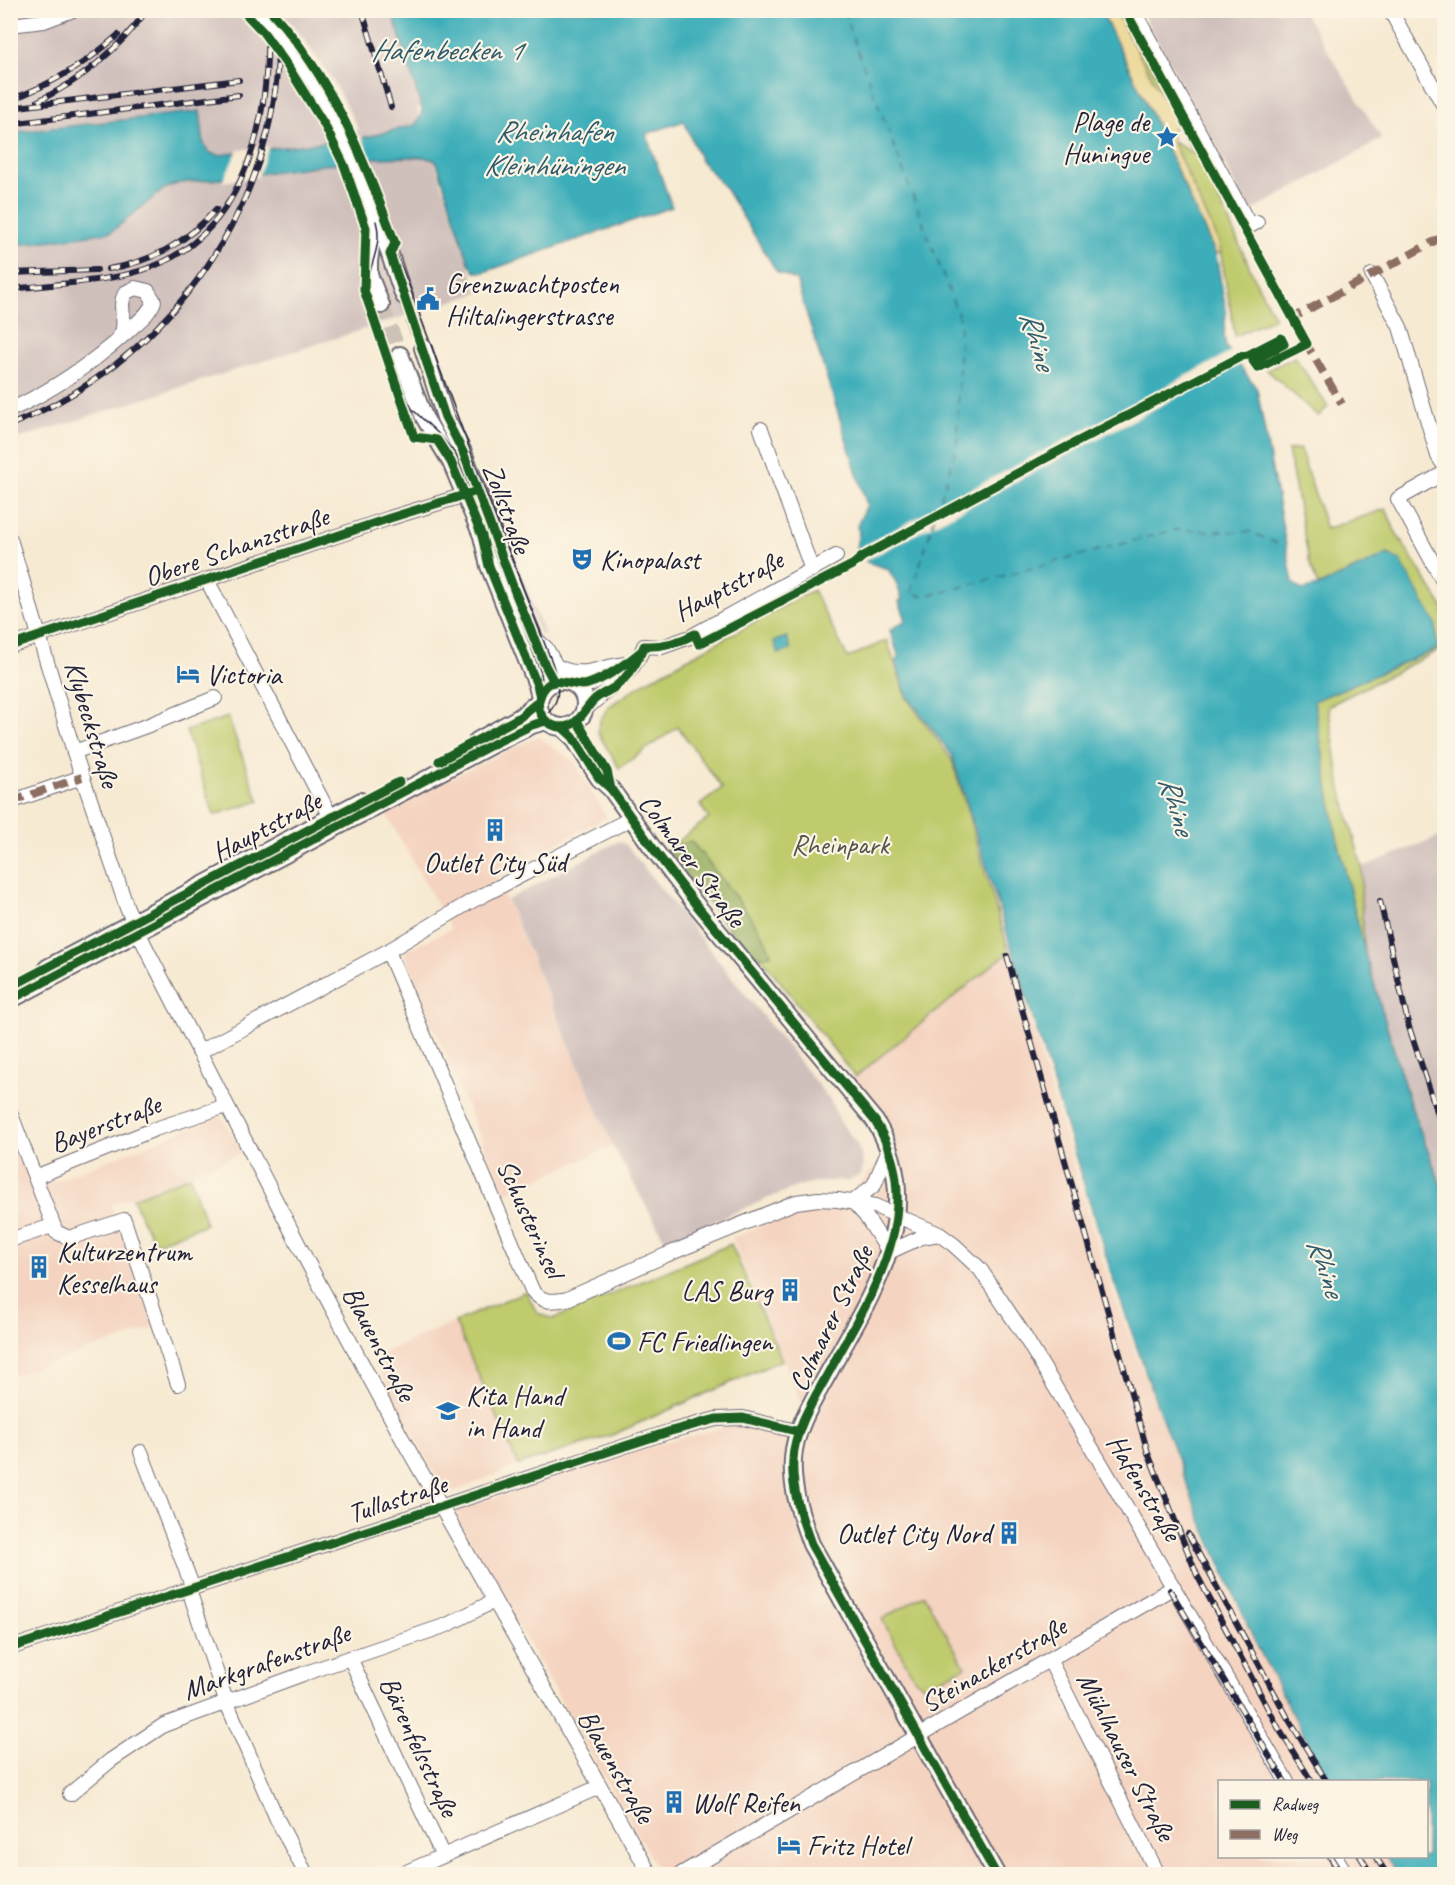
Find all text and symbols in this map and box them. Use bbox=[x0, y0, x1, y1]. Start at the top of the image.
water label: Hafenbecken 1 bbox=[371, 31, 527, 69]
place label: Plage de Huningue bbox=[1063, 104, 1151, 171]
water label: Rheinhafen Kleinhüningen bbox=[484, 112, 627, 184]
place icon: Plage de Huningue bbox=[1154, 124, 1180, 150]
place label: Grenzwachtposten Hiltalingerstrasse bbox=[446, 266, 619, 333]
public building icon: Grenzwachtposten Hiltalingerstrasse bbox=[415, 286, 441, 312]
water label: Rhine bbox=[1011, 306, 1066, 378]
street label: Zollstraße bbox=[475, 458, 541, 560]
street label: Obere Schanzstraße bbox=[139, 498, 335, 594]
street label: Hauptstraße bbox=[668, 541, 791, 629]
place label: Kinopalast bbox=[600, 542, 703, 577]
theatre icon: Kinopalast bbox=[569, 546, 595, 572]
street label: Klybeckstraße bbox=[57, 657, 129, 793]
place label: Victoria bbox=[206, 657, 283, 692]
hotel icon: Victoria bbox=[175, 661, 201, 687]
water label: Rhine bbox=[1150, 771, 1205, 843]
street label: Hauptstraße bbox=[206, 782, 329, 870]
street label: Colmarer Straße bbox=[631, 787, 755, 935]
building icon: Outlet City Süd bbox=[482, 817, 508, 843]
park label: Rheinpark bbox=[791, 827, 890, 862]
place label: Outlet City Süd bbox=[424, 845, 570, 880]
street label: Bayerstraße bbox=[45, 1086, 167, 1161]
street label: Schusterinsel bbox=[489, 1154, 574, 1287]
water label: Rhine bbox=[1298, 1233, 1355, 1305]
place label: Kulturzentrum Kesselhaus bbox=[57, 1234, 194, 1301]
street label: Colmarer Straße bbox=[780, 1238, 882, 1397]
building icon: Kulturzentrum Kesselhaus bbox=[26, 1254, 52, 1280]
place label: LAS Burg bbox=[681, 1273, 774, 1308]
building icon: LAS Burg bbox=[777, 1277, 803, 1303]
street label: Blauenstraße bbox=[335, 1280, 425, 1408]
place label: FC Friedlingen bbox=[637, 1324, 774, 1359]
sports icon: FC Friedlingen bbox=[606, 1328, 632, 1354]
place label: Kita Hand in Hand bbox=[466, 1378, 568, 1445]
school or university icon: Kita Hand in Hand bbox=[435, 1398, 461, 1424]
street label: Hafenstraße bbox=[1099, 1427, 1191, 1549]
street label: Tullastraße bbox=[343, 1465, 453, 1531]
place label: Outlet City Nord bbox=[837, 1516, 995, 1551]
building icon: Outlet City Nord bbox=[996, 1520, 1022, 1546]
street label: Steinackerstraße bbox=[914, 1608, 1074, 1720]
street label: Markgrafenstraße bbox=[178, 1614, 356, 1708]
street label: Mühlhauser Straße bbox=[1069, 1666, 1185, 1848]
street label: Bärenfelsstraße bbox=[372, 1671, 468, 1824]
street label: Blauenstraße bbox=[570, 1703, 664, 1831]
legend bbox=[1218, 1780, 1428, 1858]
place label: Wolf Reifen bbox=[692, 1785, 801, 1820]
building icon: Wolf Reifen bbox=[661, 1789, 687, 1815]
text: Radweg bbox=[1272, 1793, 1320, 1815]
text: Weg bbox=[1272, 1823, 1299, 1845]
place label: Fritz Hotel bbox=[807, 1828, 914, 1863]
hotel icon: Fritz Hotel bbox=[776, 1832, 802, 1858]

